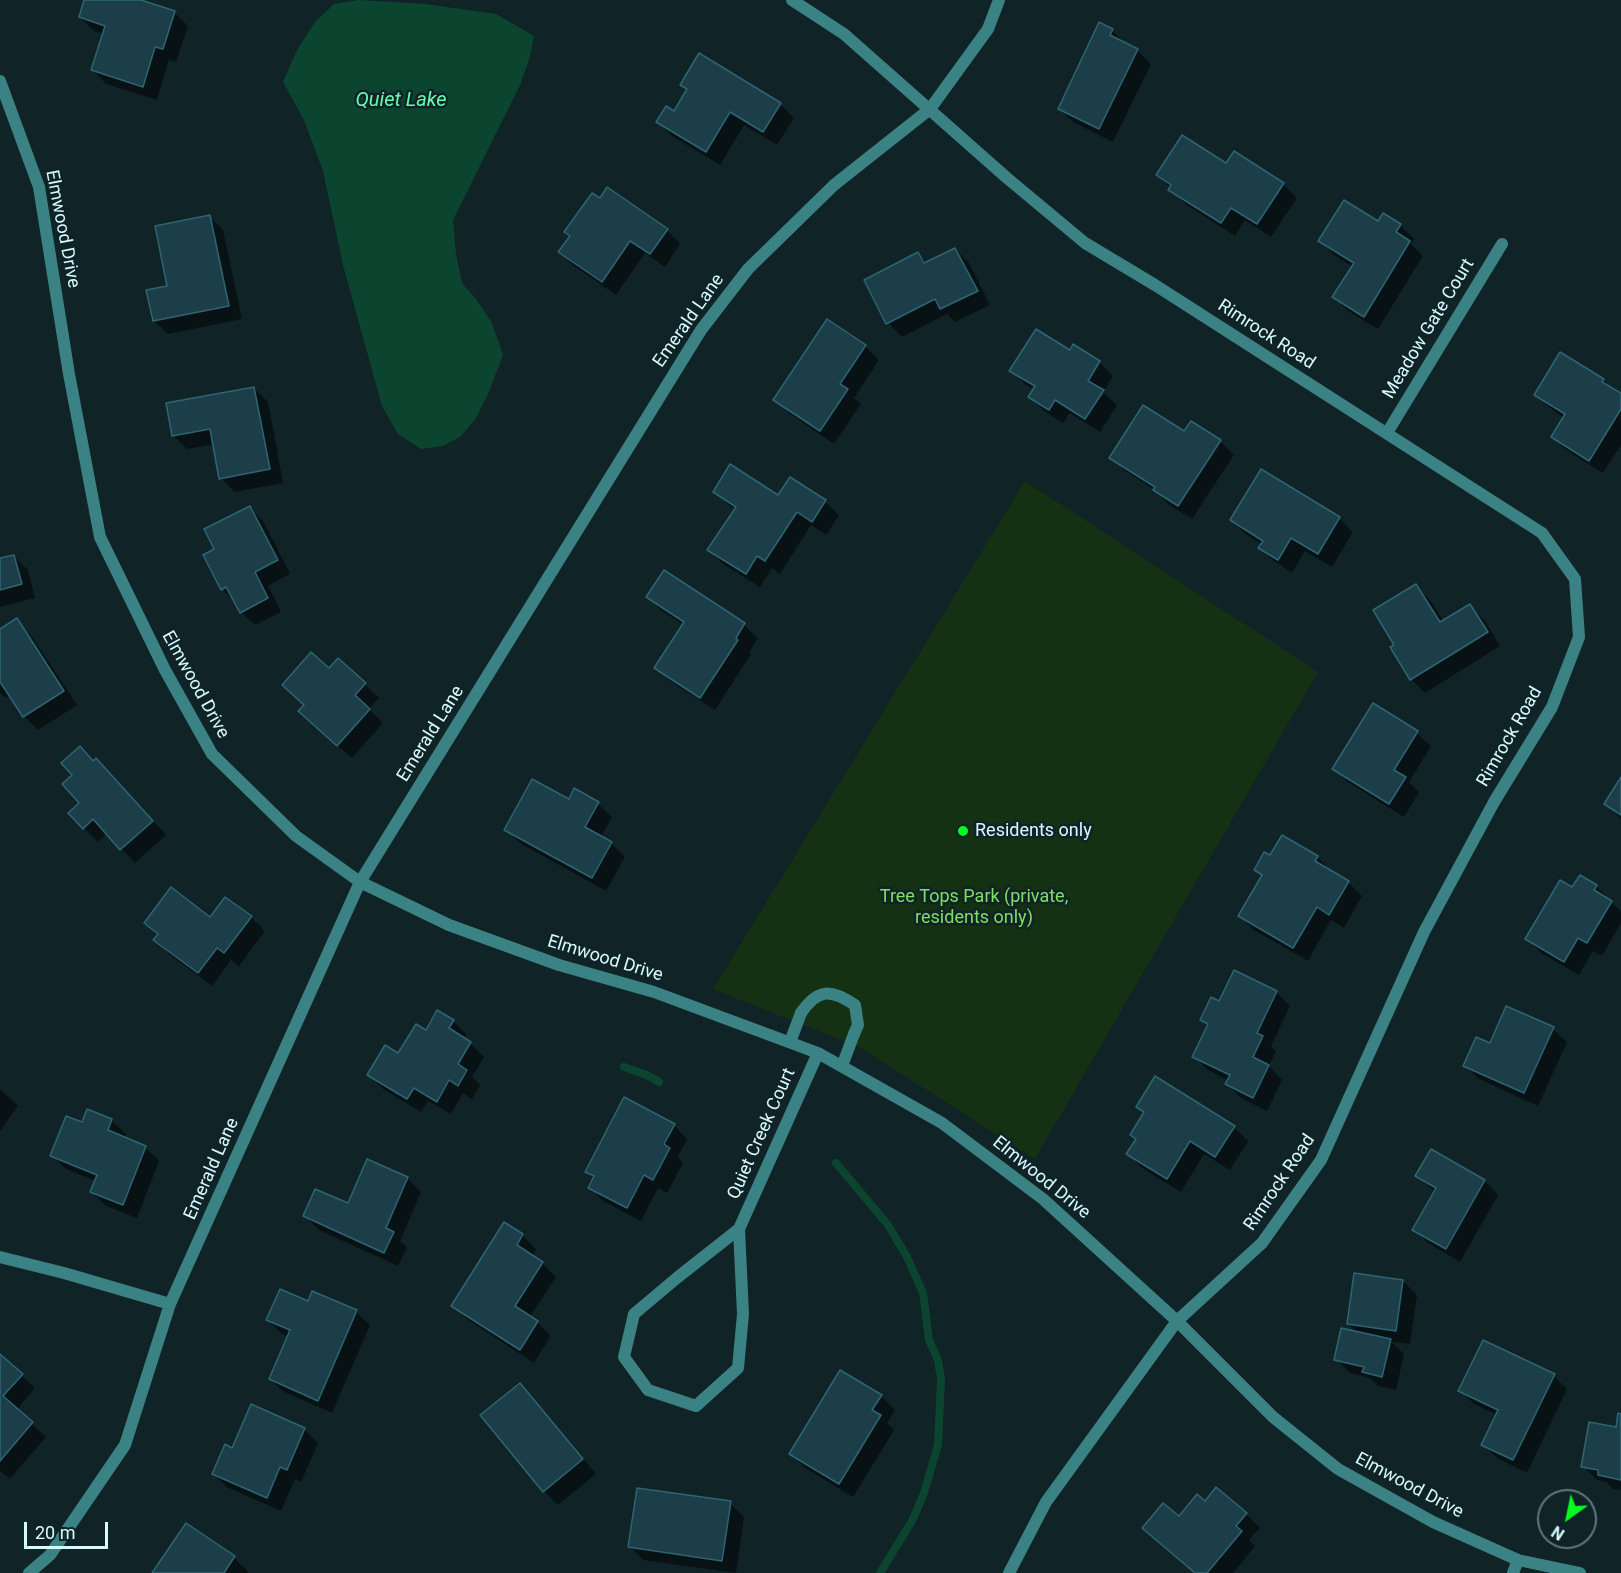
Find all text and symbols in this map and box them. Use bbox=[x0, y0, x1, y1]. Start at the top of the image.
water label: Quiet Lake bbox=[355, 89, 447, 113]
street label: Elmwood Drive bbox=[40, 168, 84, 290]
street label: Meadow Gate Court bbox=[1379, 255, 1479, 403]
street label: Emerald Lane bbox=[649, 270, 729, 372]
street label: Rimrock Road bbox=[1213, 296, 1319, 374]
street label: Elmwood Drive bbox=[157, 628, 233, 742]
street label: Emerald Lane bbox=[393, 682, 469, 786]
street label: Rimrock Road bbox=[1473, 683, 1547, 791]
place label: Residents only bbox=[975, 820, 1092, 842]
marker: Residents only bbox=[956, 824, 970, 838]
park label: Tree Tops Park (private, residents only) bbox=[880, 886, 1068, 928]
street label: Elmwood Drive bbox=[545, 931, 665, 987]
street label: Quiet Creek Court bbox=[723, 1065, 801, 1203]
street label: Emerald Lane bbox=[180, 1115, 244, 1223]
street label: Rimrock Road bbox=[1240, 1131, 1320, 1235]
street label: Elmwood Drive bbox=[988, 1132, 1094, 1224]
street label: Elmwood Drive bbox=[1351, 1448, 1467, 1524]
north arrow bbox=[1537, 1489, 1597, 1549]
scale bar bbox=[27, 1510, 111, 1548]
text: 20 m bbox=[35, 1522, 75, 1543]
text: N bbox=[1548, 1522, 1568, 1544]

